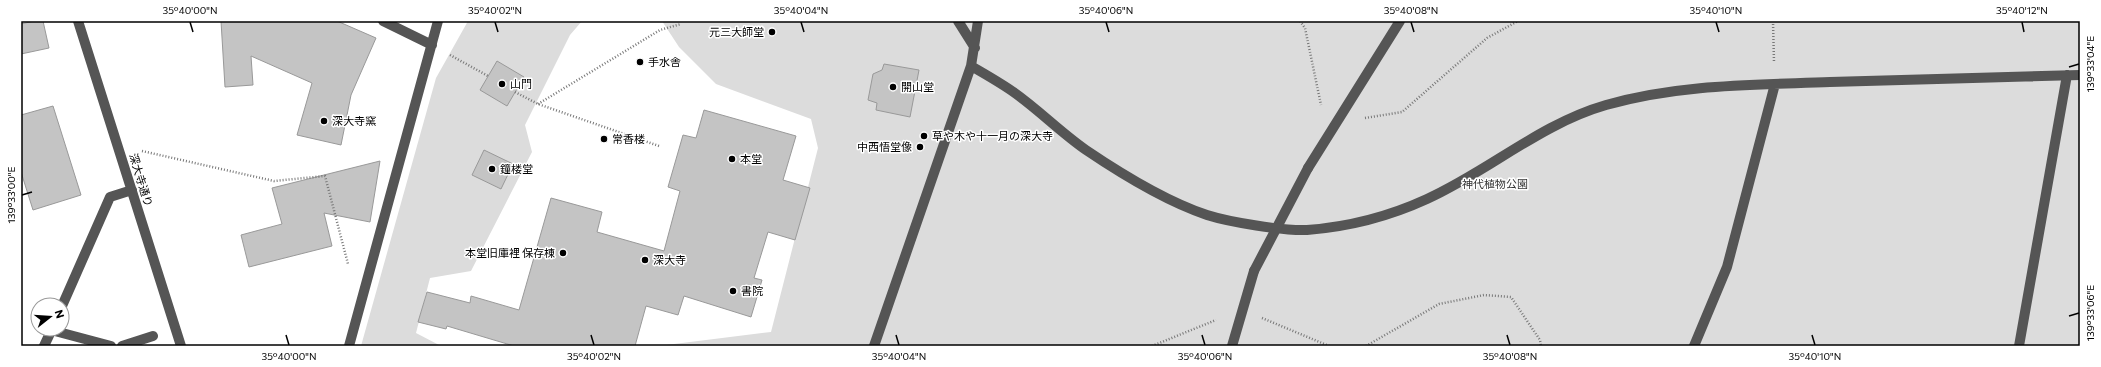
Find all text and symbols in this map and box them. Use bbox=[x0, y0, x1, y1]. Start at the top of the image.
text: 35°40'00"N bbox=[162, 4, 218, 16]
text: 35°40'02"N bbox=[468, 4, 522, 16]
text: 35°40'04"N bbox=[774, 4, 828, 16]
text: 35°40'06"N bbox=[1079, 4, 1133, 16]
text: 35°40'08"N bbox=[1384, 4, 1438, 16]
text: 35°40'10"N bbox=[1690, 4, 1742, 16]
text: 35°40'12"N bbox=[1996, 4, 2048, 16]
place label: 元三大師堂 bbox=[709, 25, 764, 38]
marker: 元三大師堂 bbox=[767, 27, 777, 37]
text: 139°33'04"E bbox=[2084, 36, 2096, 92]
place label: 手水舎 bbox=[648, 55, 681, 68]
marker: 手水舎 bbox=[635, 57, 645, 67]
place label: 山門 bbox=[510, 77, 532, 90]
marker: 山門 bbox=[497, 79, 507, 89]
place label: 開山堂 bbox=[901, 80, 934, 93]
marker: 開山堂 bbox=[888, 82, 898, 92]
place label: 深大寺窯 bbox=[332, 114, 376, 127]
marker: 深大寺窯 bbox=[319, 116, 329, 126]
place label: 草や木や十一月の深大寺 bbox=[932, 129, 1053, 142]
marker: 草や木や十一月の深大寺 bbox=[919, 131, 929, 141]
place label: 常香楼 bbox=[612, 132, 645, 145]
marker: 常香楼 bbox=[599, 134, 609, 144]
place label: 中西悟堂像 bbox=[857, 140, 912, 153]
marker: 中西悟堂像 bbox=[915, 142, 925, 152]
street label: 深大寺通り bbox=[127, 152, 156, 208]
place label: 本堂 bbox=[740, 152, 762, 165]
marker: 本堂 bbox=[727, 154, 737, 164]
place label: 鐘楼堂 bbox=[500, 162, 533, 175]
marker: 鐘楼堂 bbox=[487, 164, 497, 174]
text: 139°33'00"E bbox=[5, 167, 17, 223]
park label: 神代植物公園 bbox=[1462, 177, 1528, 190]
place label: 本堂旧庫裡 保存棟 bbox=[465, 246, 555, 259]
marker: 本堂旧庫裡 保存棟 bbox=[558, 248, 568, 258]
place label: 深大寺 bbox=[653, 253, 686, 266]
marker: 深大寺 bbox=[640, 255, 650, 265]
place label: 書院 bbox=[741, 284, 763, 297]
text: 139°33'06"E bbox=[2084, 285, 2096, 341]
marker: 書院 bbox=[728, 286, 738, 296]
north arrow bbox=[30, 297, 70, 337]
text: N bbox=[53, 308, 67, 320]
text: 35°40'00"N bbox=[261, 350, 317, 362]
text: 35°40'02"N bbox=[567, 350, 621, 362]
text: 35°40'04"N bbox=[872, 350, 926, 362]
text: 35°40'06"N bbox=[1178, 350, 1232, 362]
text: 35°40'08"N bbox=[1483, 350, 1537, 362]
text: 35°40'10"N bbox=[1789, 350, 1841, 362]

